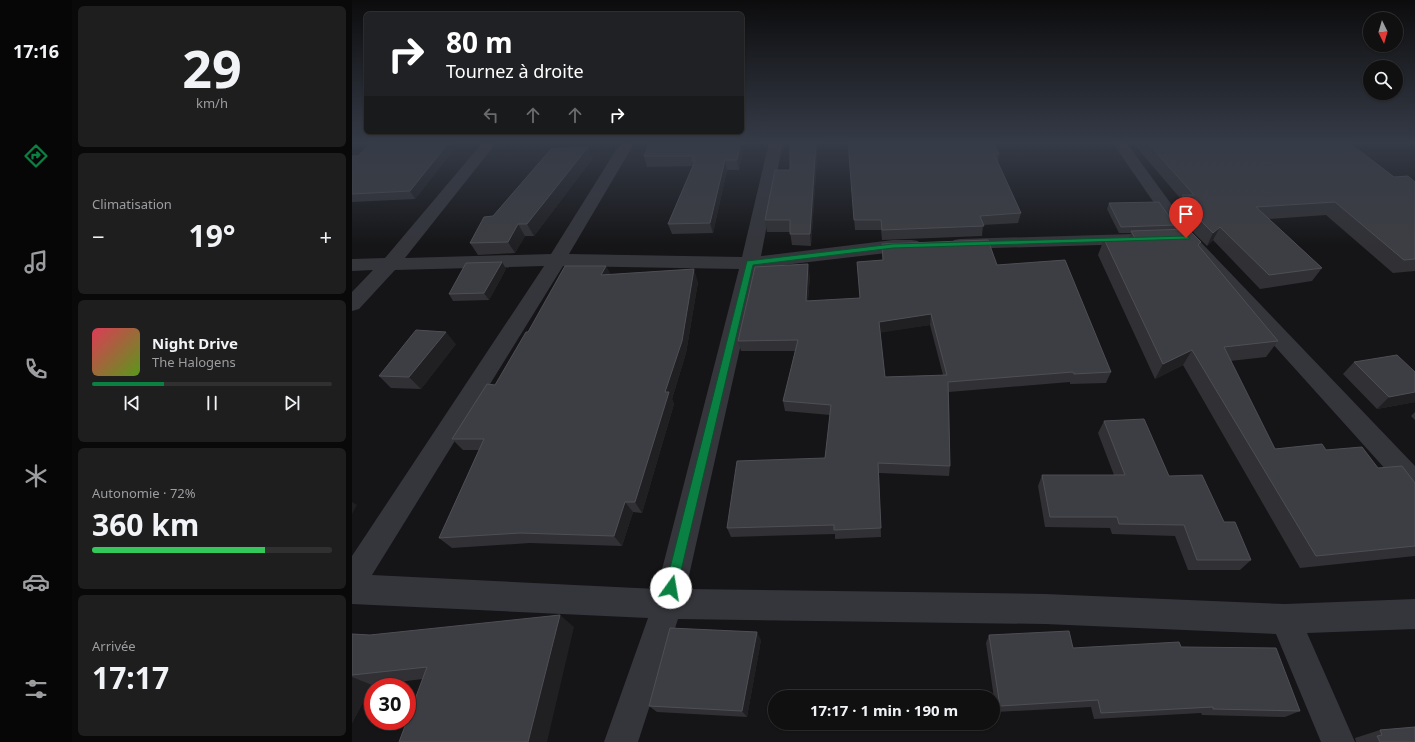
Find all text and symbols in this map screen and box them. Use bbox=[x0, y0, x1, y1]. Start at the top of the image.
north arrow bbox=[1363, 12, 1403, 52]
map controls bbox=[1363, 12, 1403, 100]
text: 80 m bbox=[446, 23, 513, 61]
icon: right bbox=[380, 28, 432, 80]
text: 29 bbox=[182, 32, 242, 103]
text: 17:16 bbox=[13, 39, 59, 63]
text: Tournez à droite bbox=[446, 59, 584, 83]
button: search bbox=[1363, 60, 1403, 100]
text: km/h bbox=[196, 94, 228, 112]
icon: left bbox=[480, 104, 502, 126]
icon: ahead bbox=[522, 104, 544, 126]
icon: ahead bbox=[564, 104, 586, 126]
icon: right bbox=[606, 104, 628, 126]
icon: directions bbox=[22, 142, 50, 170]
text: Climatisation bbox=[92, 195, 172, 213]
pin bbox=[1169, 197, 1203, 238]
icon: arrive bbox=[1175, 203, 1197, 225]
text: 19° bbox=[188, 215, 236, 256]
text: − bbox=[92, 221, 105, 251]
text: + bbox=[319, 221, 332, 251]
icon: music bbox=[22, 248, 50, 276]
text: Night Drive bbox=[152, 333, 238, 353]
text: The Halogens bbox=[152, 353, 236, 371]
icon: phone bbox=[22, 355, 50, 383]
icon: previous bbox=[121, 392, 143, 414]
icon: pause bbox=[201, 392, 223, 414]
icon: next bbox=[281, 392, 303, 414]
icon: climate bbox=[22, 462, 50, 490]
text: Autonomie · 72% bbox=[92, 484, 196, 502]
text: 360 km bbox=[92, 504, 199, 545]
position arrow bbox=[650, 567, 692, 609]
icon: car bbox=[22, 568, 50, 596]
text: Arrivée bbox=[92, 637, 136, 655]
text: 17:17 bbox=[92, 657, 169, 698]
icon: filters bbox=[22, 675, 50, 703]
speed limit sign: 30 bbox=[364, 678, 416, 730]
text: 17:17 · 1 min · 190 m bbox=[810, 700, 958, 720]

